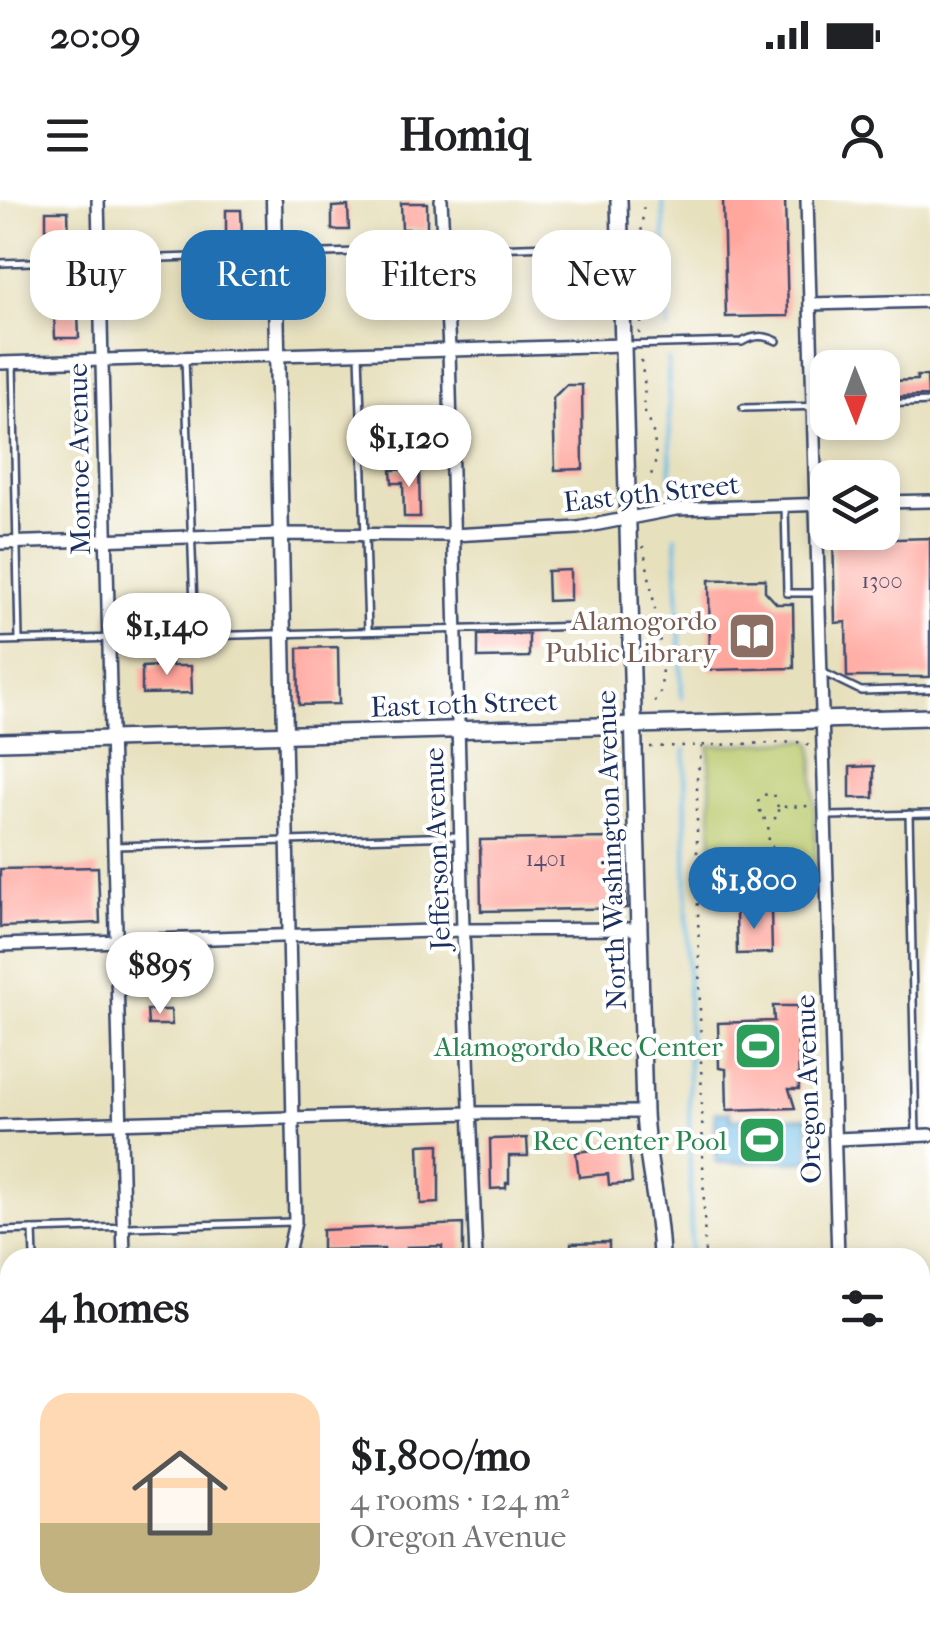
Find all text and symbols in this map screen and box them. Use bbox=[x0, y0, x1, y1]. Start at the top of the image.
text: 20:09 bbox=[50, 13, 141, 58]
icon: menu bbox=[40, 108, 95, 163]
icon: person bbox=[835, 108, 890, 163]
text: Homiq bbox=[399, 109, 531, 162]
chip: Buy bbox=[30, 230, 161, 320]
chip: Rent bbox=[181, 230, 326, 320]
chip: Filters bbox=[346, 230, 512, 320]
chip: New bbox=[532, 230, 671, 320]
north arrow bbox=[810, 350, 900, 440]
map controls bbox=[810, 350, 900, 550]
street label: Monroe Avenue bbox=[61, 363, 97, 555]
pin: $1,120 bbox=[328, 405, 490, 490]
text: $1,120 bbox=[368, 419, 450, 456]
button: layers bbox=[810, 460, 900, 550]
street label: East 9th Street bbox=[561, 467, 741, 519]
house number: 1300 bbox=[861, 568, 903, 594]
pin: $1,140 bbox=[86, 593, 248, 678]
place label: Alamogordo Public Library bbox=[545, 604, 718, 669]
text: $1,140 bbox=[125, 607, 209, 644]
library icon: Alamogordo Public Library bbox=[726, 610, 778, 662]
street label: East 10th Street bbox=[370, 684, 558, 724]
street label: North Washington Avenue bbox=[589, 690, 633, 1010]
street label: Jefferson Avenue bbox=[417, 747, 457, 953]
house number: 1401 bbox=[526, 846, 566, 872]
pin: $1,800 bbox=[673, 847, 835, 932]
text: $1,800 bbox=[710, 861, 798, 898]
pin: $895 bbox=[101, 932, 219, 1017]
text: $895 bbox=[128, 946, 192, 983]
street label: Oregon Avenue bbox=[788, 994, 828, 1184]
sports icon: Alamogordo Rec Center bbox=[732, 1020, 784, 1072]
place label: Alamogordo Rec Center bbox=[433, 1030, 723, 1063]
sports icon: Rec Center Pool bbox=[736, 1114, 788, 1166]
place label: Rec Center Pool bbox=[532, 1124, 727, 1157]
icon: filters bbox=[835, 1281, 890, 1336]
text: 4 homes bbox=[40, 1284, 189, 1333]
text: $1,800/mo bbox=[350, 1432, 531, 1481]
icon: home bbox=[120, 1433, 240, 1553]
text: 4 rooms · 124 m² bbox=[350, 1481, 569, 1518]
text: Oregon Avenue bbox=[350, 1518, 566, 1555]

